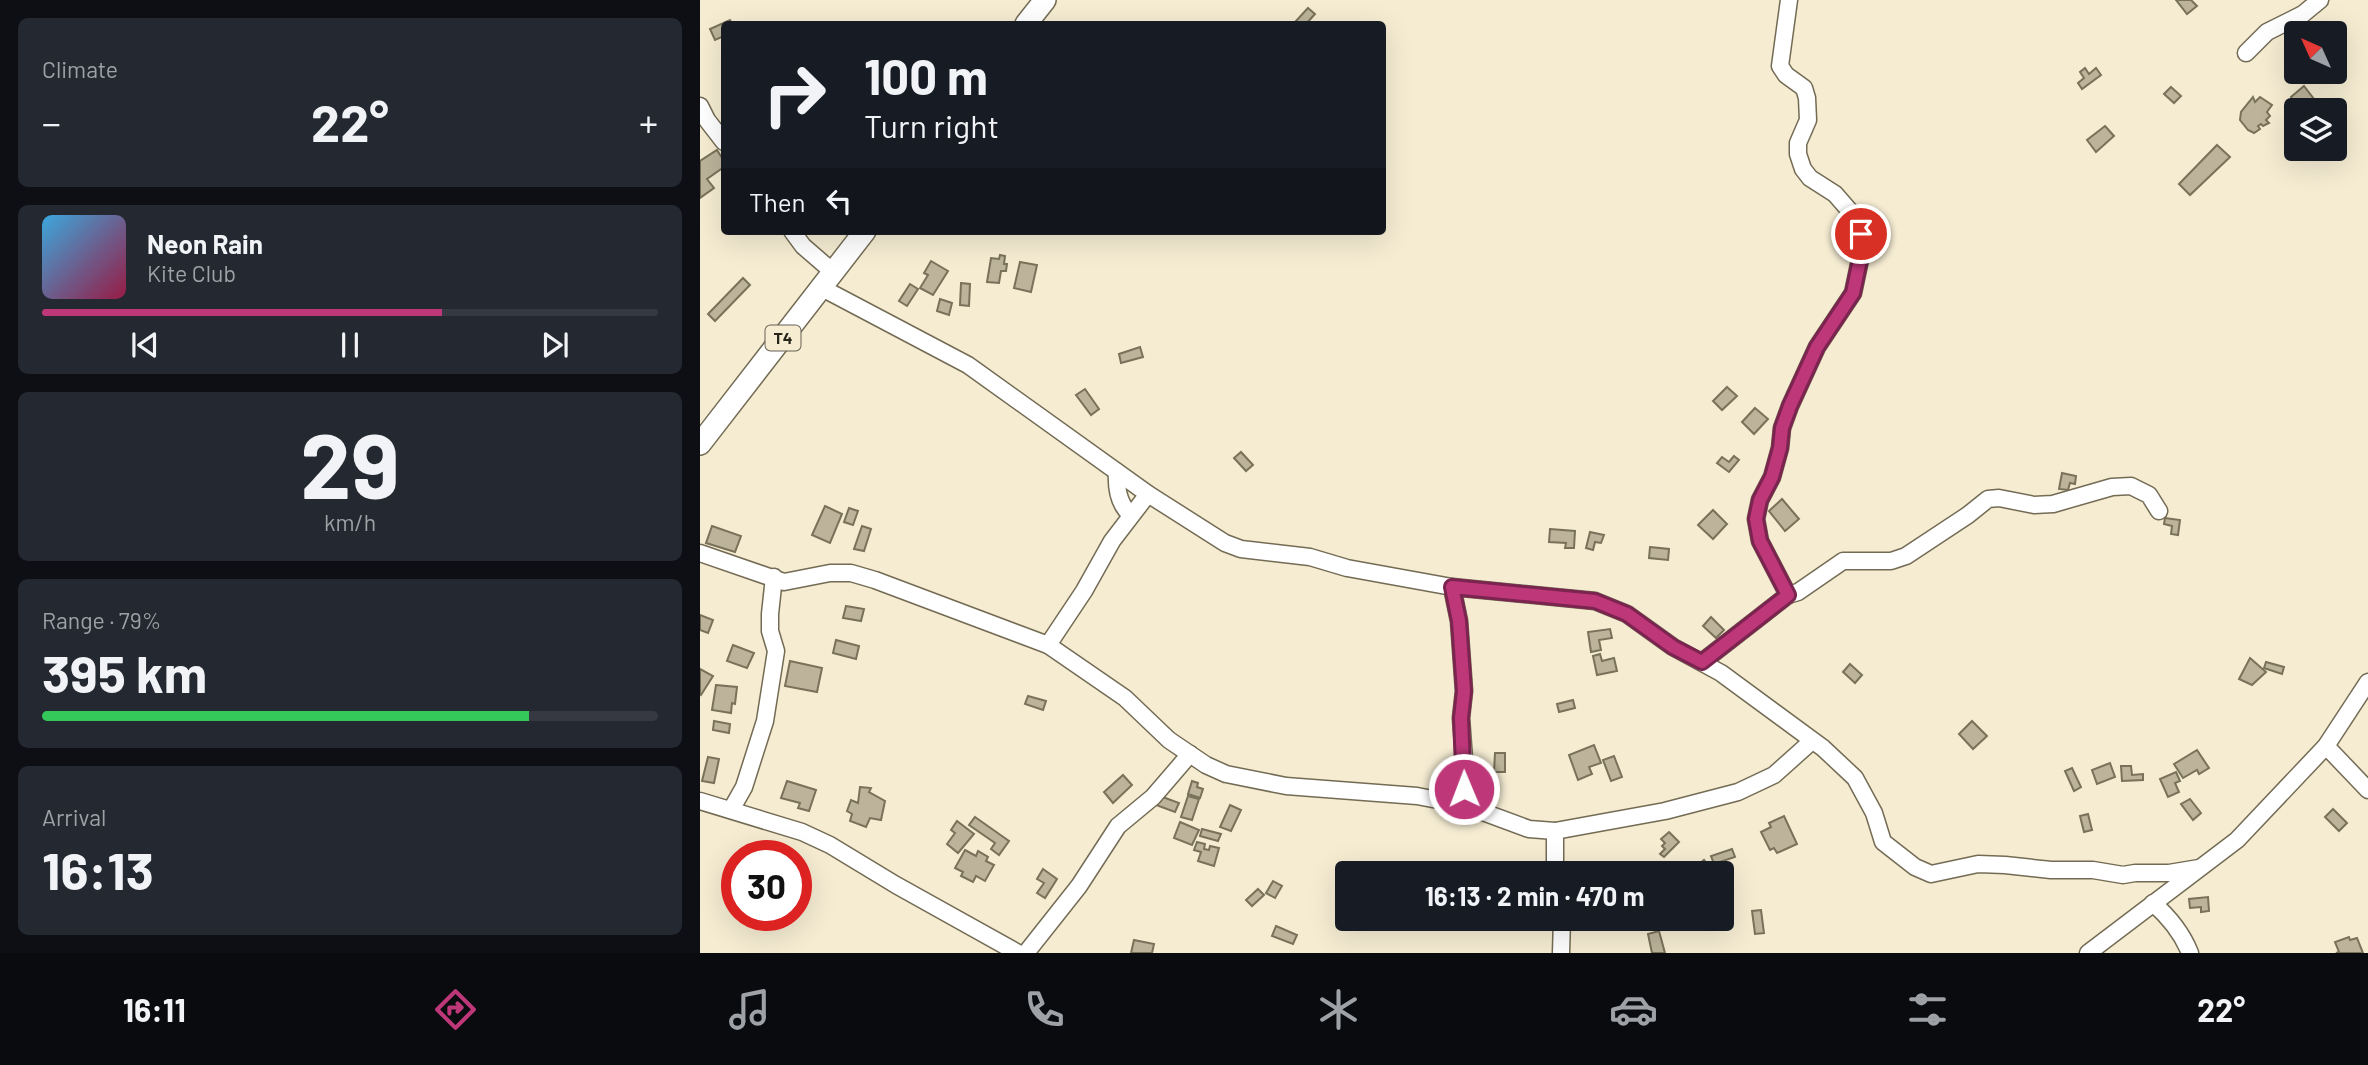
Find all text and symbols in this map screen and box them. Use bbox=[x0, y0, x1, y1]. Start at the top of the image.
north arrow bbox=[2284, 21, 2347, 84]
map controls bbox=[2284, 21, 2347, 161]
text: 100 m bbox=[864, 46, 988, 105]
icon: right bbox=[749, 49, 840, 140]
text: Climate bbox=[42, 55, 118, 83]
text: 22° bbox=[311, 90, 389, 152]
button: layers bbox=[2284, 98, 2347, 161]
text: − bbox=[42, 99, 61, 145]
text: + bbox=[639, 99, 658, 145]
text: Turn right bbox=[864, 106, 999, 144]
icon: left bbox=[820, 182, 858, 220]
text: Then bbox=[749, 186, 806, 217]
pin bbox=[1831, 204, 1891, 264]
icon: arrive bbox=[1842, 215, 1880, 253]
text: Neon Rain bbox=[147, 228, 263, 259]
text: Kite Club bbox=[147, 259, 236, 287]
icon: previous bbox=[126, 326, 164, 364]
icon: pause bbox=[331, 326, 369, 364]
icon: next bbox=[536, 326, 574, 364]
road number: T4 bbox=[766, 326, 800, 350]
text: 29 bbox=[300, 408, 400, 517]
text: km/h bbox=[324, 508, 376, 536]
text: Range · 79% bbox=[42, 606, 161, 634]
text: 395 km bbox=[42, 641, 207, 703]
position arrow bbox=[1427, 752, 1501, 826]
text: Arrival bbox=[42, 803, 106, 831]
text: 16:13 bbox=[42, 838, 154, 900]
speed limit sign: 30 bbox=[721, 840, 812, 931]
text: 16:13 · 2 min · 470 m bbox=[1425, 880, 1644, 911]
icon: directions bbox=[431, 985, 480, 1034]
icon: music bbox=[725, 985, 774, 1034]
icon: phone bbox=[1020, 985, 1069, 1034]
icon: climate bbox=[1314, 985, 1363, 1034]
icon: car bbox=[1609, 985, 1658, 1034]
icon: filters bbox=[1903, 985, 1952, 1034]
text: 16:11 bbox=[123, 990, 186, 1028]
text: 22° bbox=[2197, 990, 2245, 1028]

